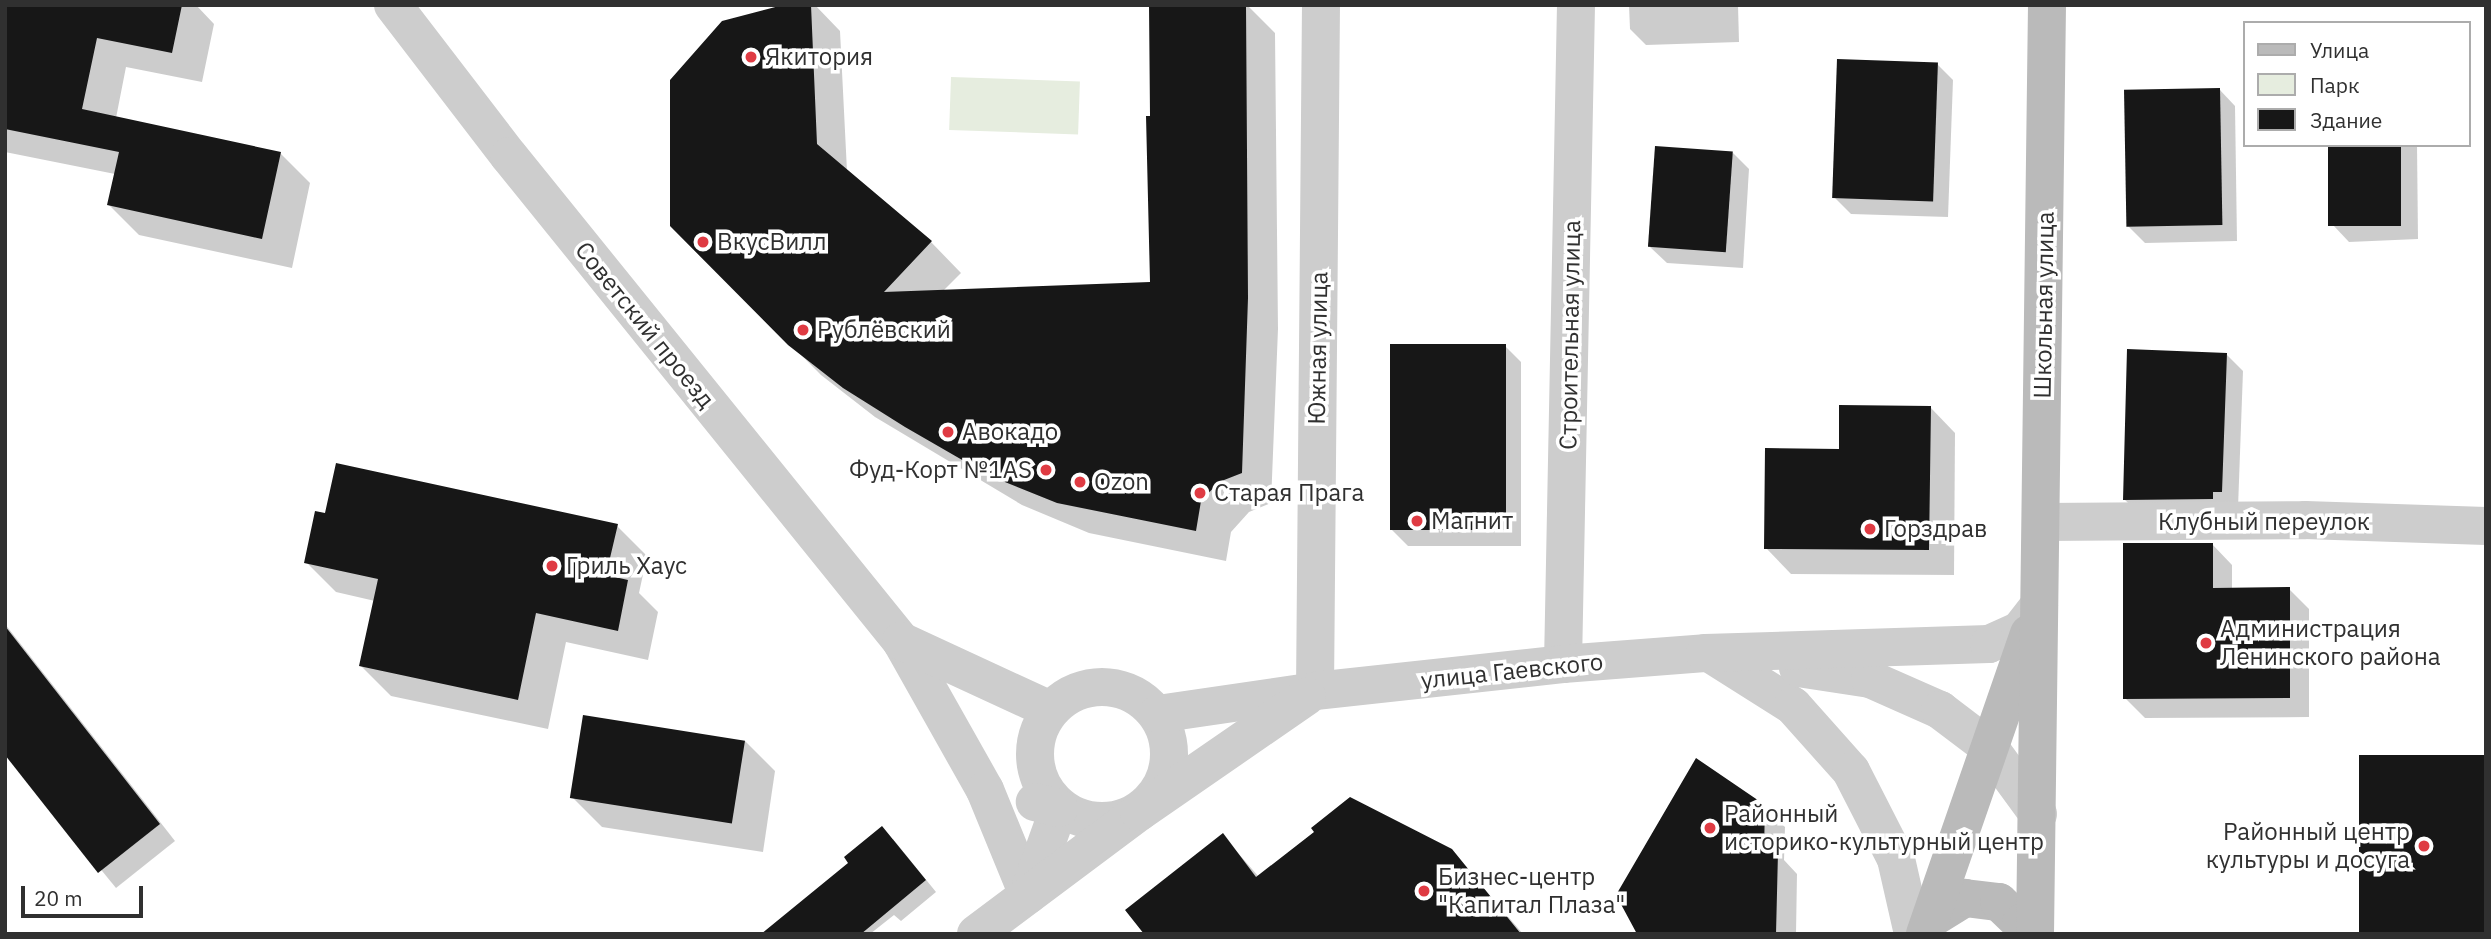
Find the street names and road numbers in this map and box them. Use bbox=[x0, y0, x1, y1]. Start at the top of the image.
street label: Школьная улица bbox=[2028, 211, 2060, 399]
street label: Строительная улица bbox=[1554, 220, 1586, 450]
street label: Советский проезд bbox=[569, 236, 721, 414]
street label: Южная улица bbox=[1302, 271, 1334, 425]
street label: Клубный переулок bbox=[2158, 508, 2370, 536]
street label: улица Гаевского bbox=[1419, 647, 1605, 695]

